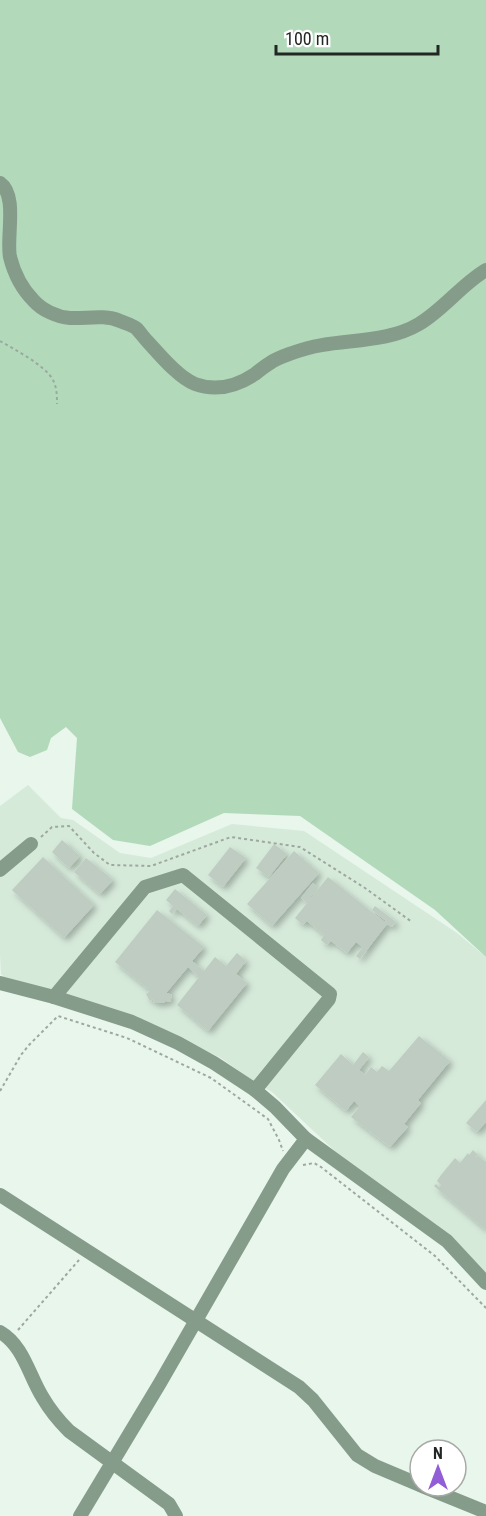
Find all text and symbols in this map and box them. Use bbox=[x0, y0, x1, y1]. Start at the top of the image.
scale bar bbox=[276, 18, 438, 56]
text: 100 m bbox=[285, 28, 329, 49]
north arrow bbox=[408, 1438, 468, 1498]
text: N bbox=[433, 1444, 443, 1463]

